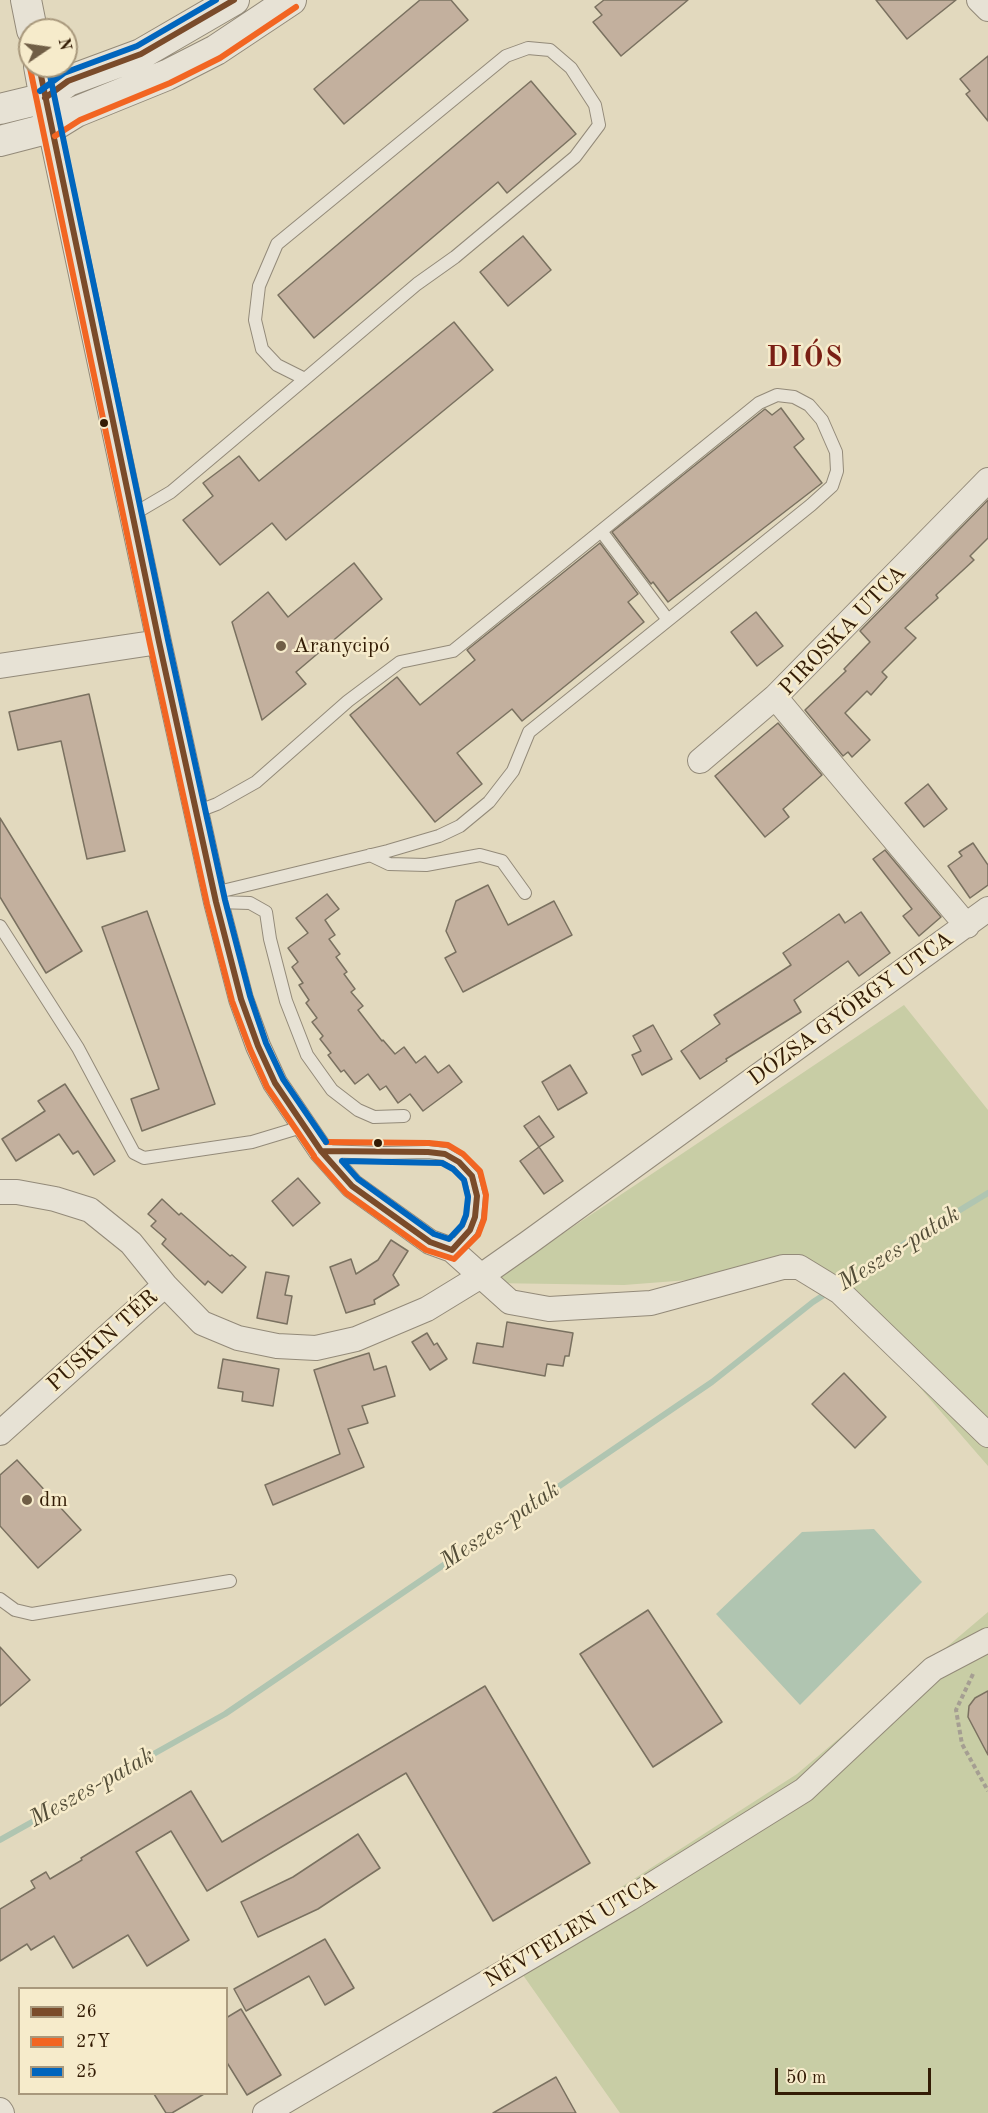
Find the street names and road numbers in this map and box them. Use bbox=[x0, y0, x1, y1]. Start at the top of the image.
street label: PIROSKA UTCA bbox=[774, 560, 912, 702]
street label: DÓZSA GYÖRGY UTCA bbox=[744, 926, 958, 1092]
street label: PUSKIN TÉR bbox=[42, 1284, 164, 1398]
street label: NÉVTELEN UTCA bbox=[480, 1870, 662, 1994]

